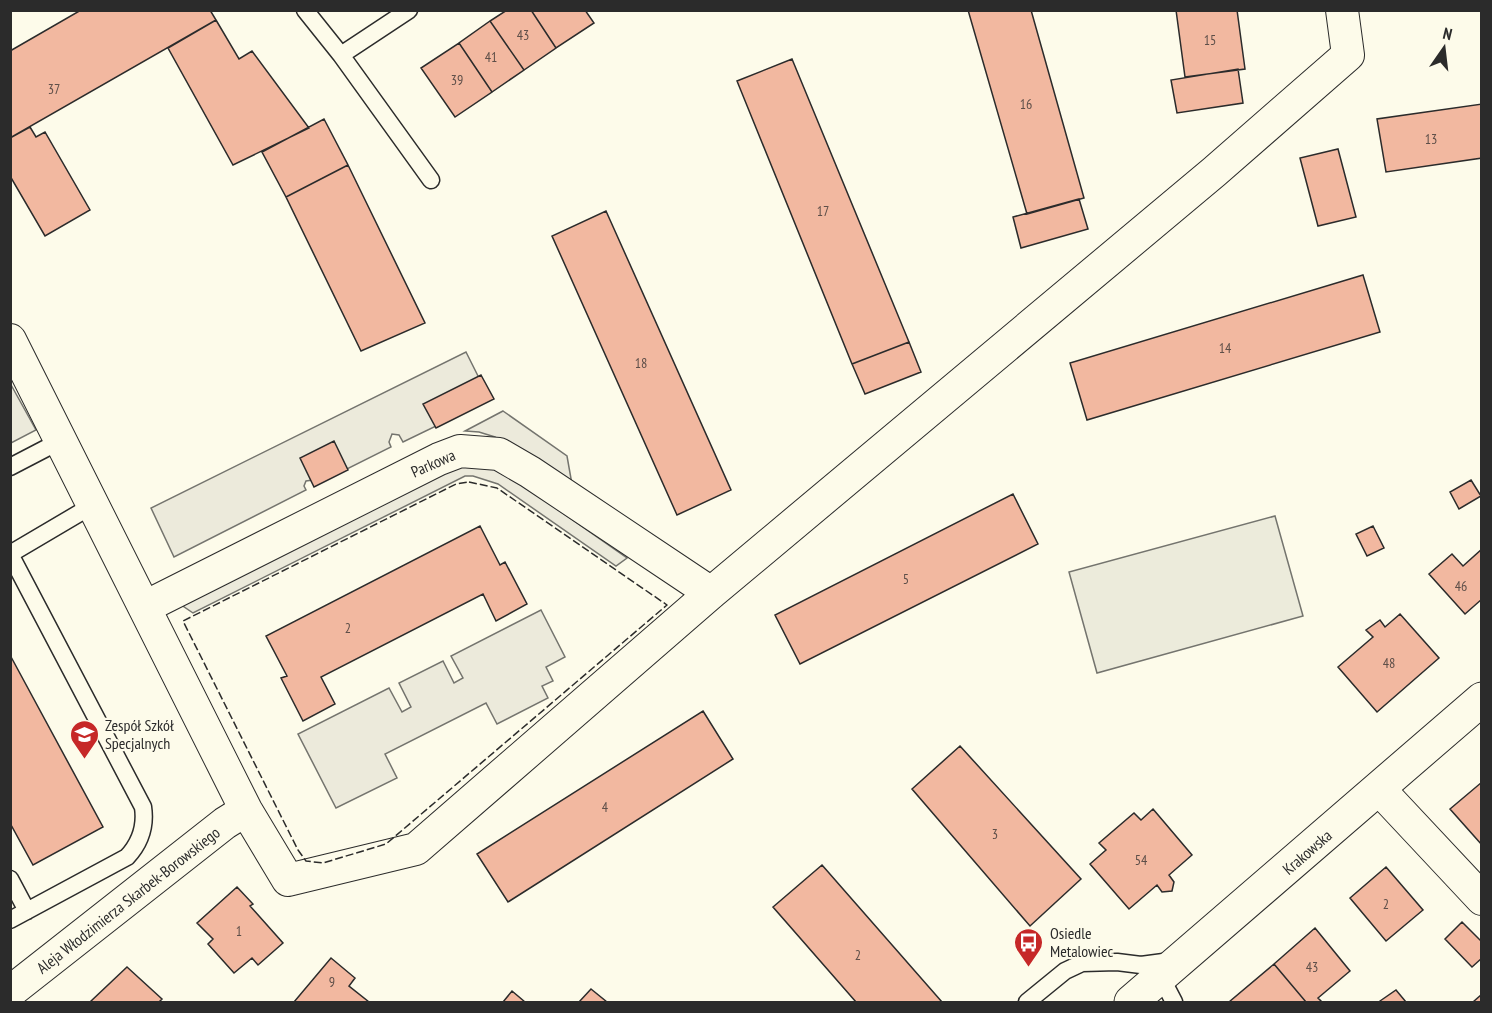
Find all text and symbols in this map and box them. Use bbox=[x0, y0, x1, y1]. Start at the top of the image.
north arrow bbox=[1414, 18, 1474, 78]
text: N bbox=[1441, 23, 1454, 44]
house number: 43 bbox=[517, 26, 529, 44]
house number: 15 bbox=[1204, 31, 1216, 49]
house number: 41 bbox=[485, 48, 497, 66]
house number: 39 bbox=[451, 71, 463, 89]
house number: 37 bbox=[48, 80, 60, 98]
house number: 16 bbox=[1020, 95, 1032, 113]
house number: 13 bbox=[1425, 130, 1437, 148]
house number: 17 bbox=[817, 202, 829, 220]
house number: 14 bbox=[1219, 339, 1232, 357]
house number: 18 bbox=[635, 354, 647, 372]
street label: Parkowa bbox=[408, 444, 458, 482]
house number: 5 bbox=[903, 570, 909, 588]
house number: 46 bbox=[1455, 577, 1467, 595]
house number: 2 bbox=[345, 619, 351, 637]
house number: 48 bbox=[1383, 654, 1395, 672]
place label: Zespół Szkół Specjalnych bbox=[105, 715, 174, 753]
school or university icon: Zespół Szkół Specjalnych bbox=[68, 718, 100, 760]
house number: 4 bbox=[602, 798, 609, 816]
street label: Aleja Włodzimierza Skarbek-Borowskiego bbox=[32, 822, 224, 978]
house number: 3 bbox=[992, 825, 998, 843]
street label: Krakowska bbox=[1278, 825, 1336, 879]
house number: 54 bbox=[1135, 851, 1148, 869]
house number: 2 bbox=[1383, 895, 1389, 913]
house number: 1 bbox=[236, 922, 242, 940]
place label: Osiedle Metalowiec bbox=[1050, 923, 1113, 961]
bus stop icon: Osiedle Metalowiec bbox=[1013, 926, 1045, 968]
house number: 2 bbox=[855, 946, 861, 964]
house number: 43 bbox=[1306, 958, 1318, 976]
house number: 9 bbox=[329, 973, 335, 991]

